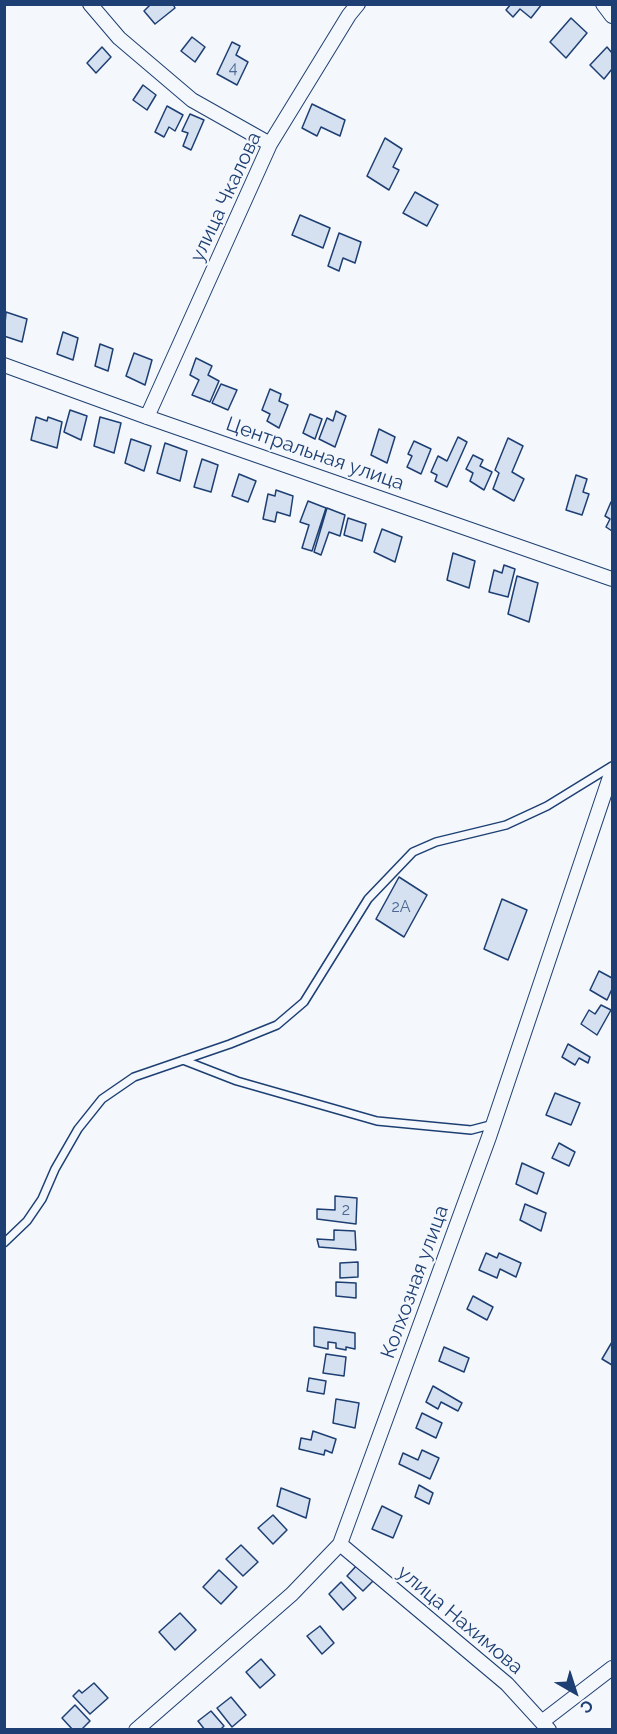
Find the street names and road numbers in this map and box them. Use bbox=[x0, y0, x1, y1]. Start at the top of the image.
street label: улица Чкалова bbox=[185, 128, 267, 266]
street label: Центральная улица bbox=[223, 412, 407, 496]
street label: Колхозная улица bbox=[376, 1202, 454, 1362]
street label: улица Нахимова bbox=[392, 1560, 528, 1680]

